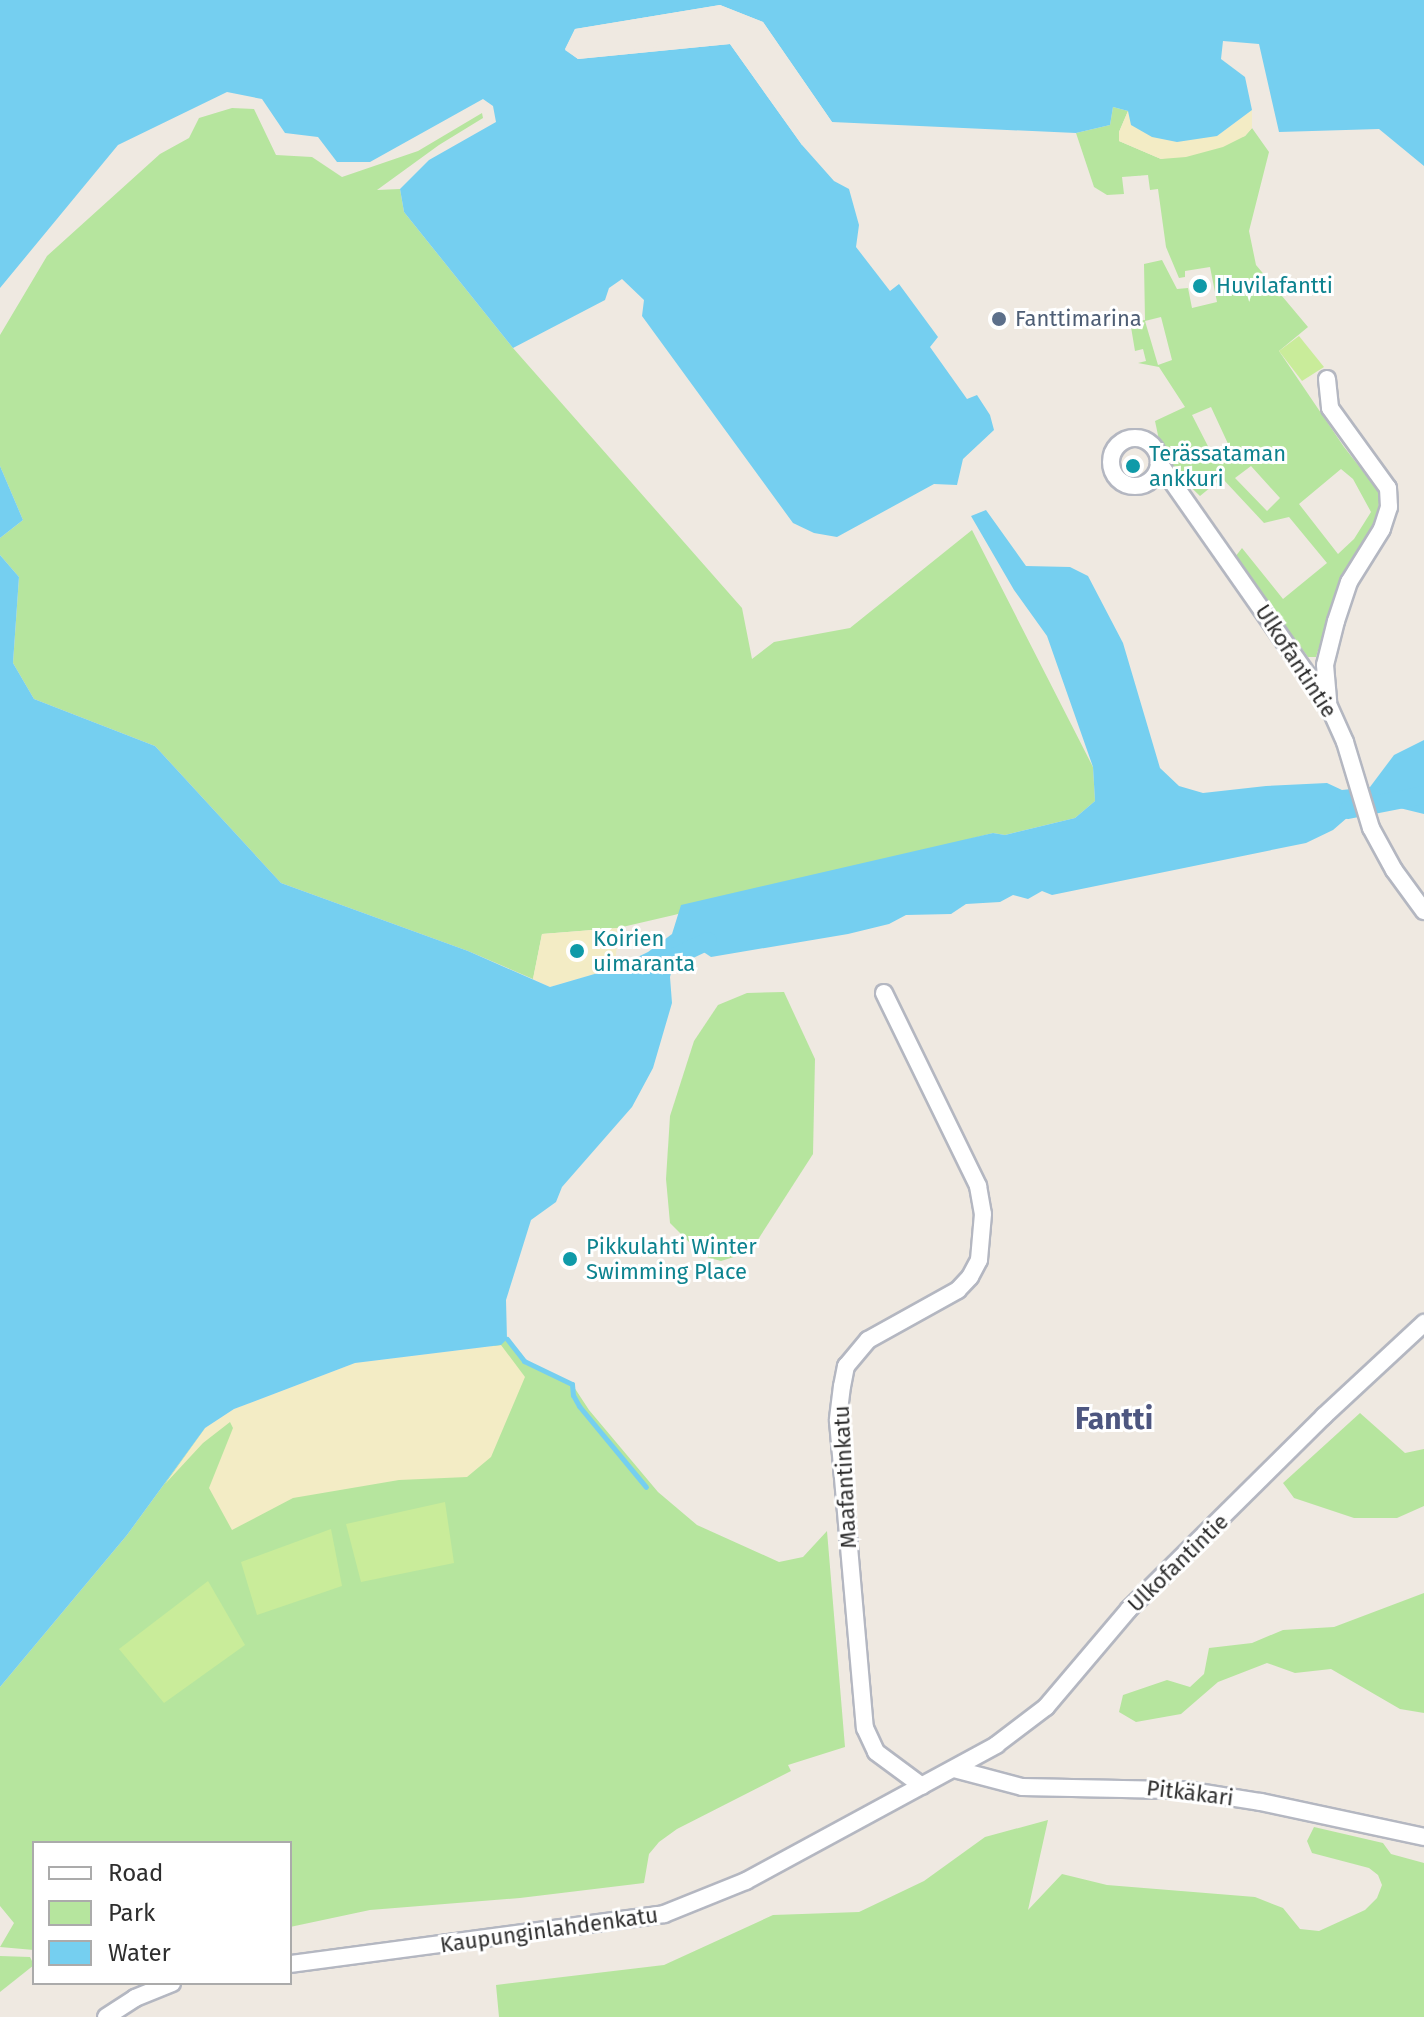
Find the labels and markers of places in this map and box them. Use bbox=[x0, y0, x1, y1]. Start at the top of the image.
place label: Huvilafantti bbox=[1216, 273, 1333, 299]
marker: Huvilafantti bbox=[1191, 277, 1209, 295]
place label: Fanttimarina bbox=[1015, 306, 1142, 332]
marker: Fanttimarina bbox=[990, 310, 1008, 328]
place label: Terässataman ankkuri bbox=[1149, 440, 1286, 492]
marker: Terässataman ankkuri bbox=[1124, 457, 1142, 475]
place label: Koirien uimaranta bbox=[593, 925, 695, 976]
marker: Koirien uimaranta bbox=[568, 942, 586, 960]
place label: Pikkulahti Winter Swimming Place bbox=[586, 1233, 757, 1284]
marker: Pikkulahti Winter Swimming Place bbox=[561, 1250, 579, 1268]

